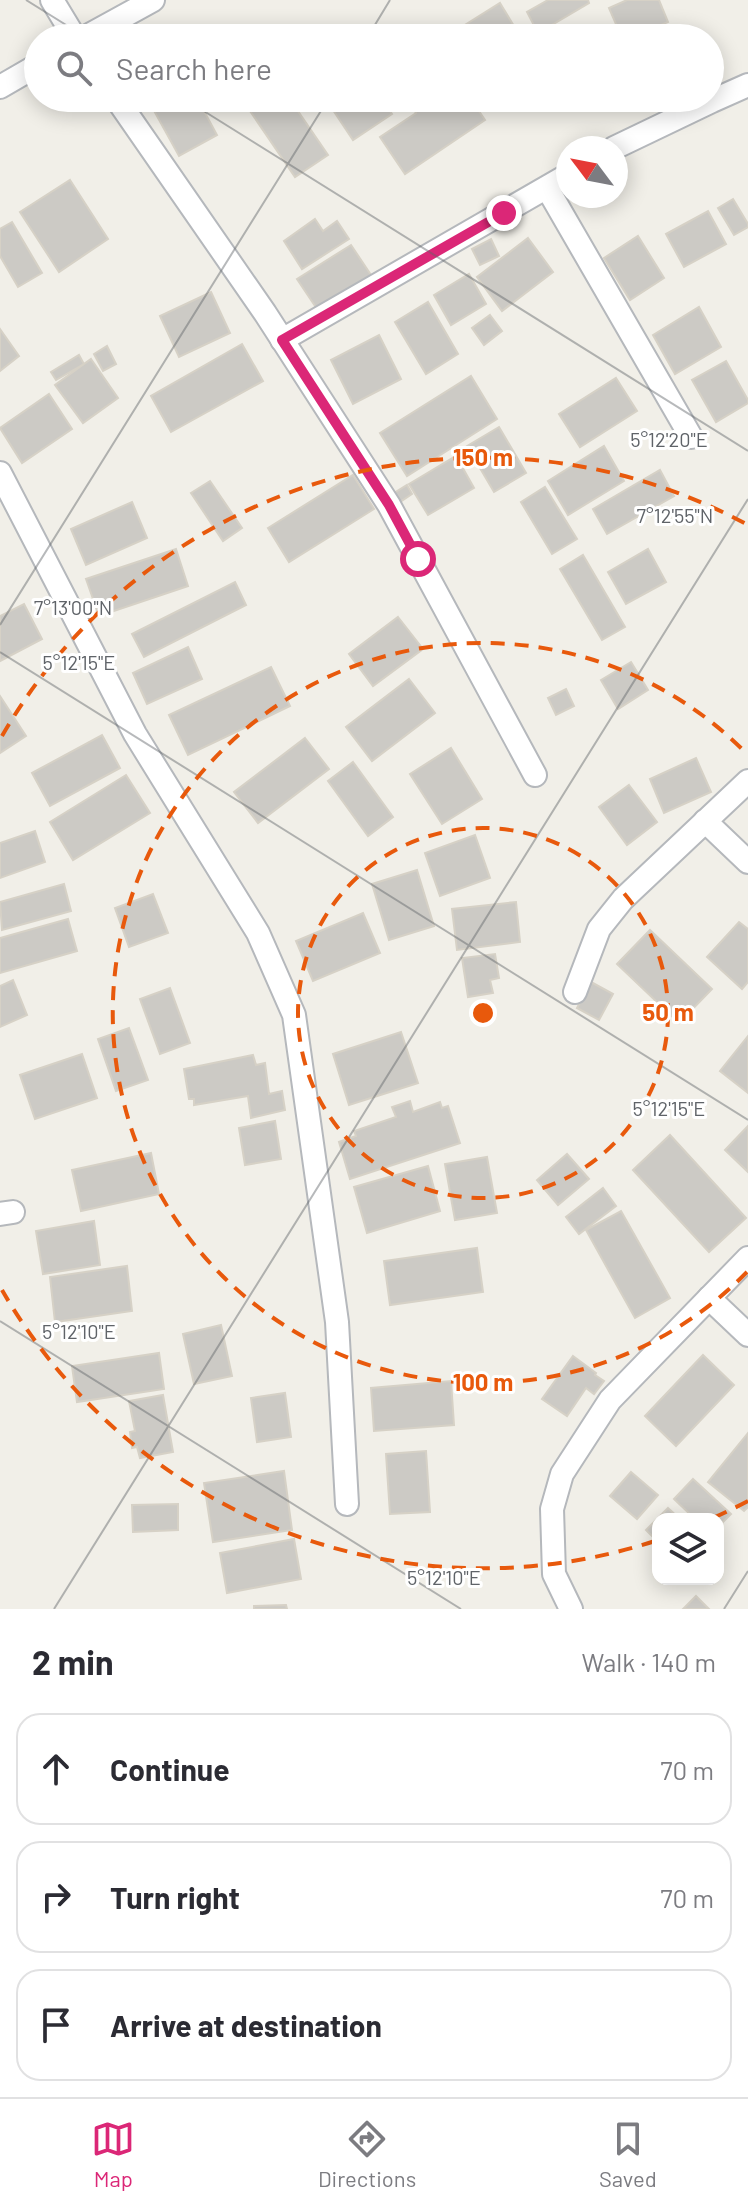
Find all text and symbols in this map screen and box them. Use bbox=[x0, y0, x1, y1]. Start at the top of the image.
search box bbox=[24, 24, 724, 112]
icon: search bbox=[52, 46, 96, 90]
text: Search here bbox=[116, 50, 272, 86]
north arrow bbox=[556, 136, 628, 208]
route end bbox=[486, 195, 522, 231]
text: 5°12'20"E bbox=[630, 427, 708, 451]
text: 150 m bbox=[453, 442, 513, 471]
text: 7°12'55"N bbox=[637, 503, 713, 527]
route start bbox=[400, 541, 436, 577]
text: 7°13'00"N bbox=[34, 595, 112, 619]
text: 5°12'15"E bbox=[43, 650, 115, 674]
text: 50 m bbox=[642, 997, 694, 1026]
centre of rings bbox=[469, 999, 497, 1027]
text: 5°12'15"E bbox=[633, 1096, 705, 1120]
text: 5°12'10"E bbox=[42, 1319, 116, 1343]
text: 100 m bbox=[453, 1367, 513, 1396]
map controls bbox=[652, 1513, 724, 1585]
button: layers bbox=[652, 1513, 724, 1585]
text: 5°12'10"E bbox=[407, 1565, 481, 1589]
text: 2 min bbox=[32, 1641, 114, 1682]
text: Walk · 140 m bbox=[581, 1646, 716, 1677]
icon: ahead bbox=[34, 1747, 78, 1791]
text: Continue bbox=[110, 1751, 230, 1787]
text: 70 m bbox=[660, 1754, 714, 1785]
icon: right bbox=[34, 1875, 78, 1919]
text: Turn right bbox=[110, 1879, 240, 1915]
text: 70 m bbox=[660, 1882, 714, 1913]
icon: arrive bbox=[34, 2003, 78, 2047]
text: Arrive at destination bbox=[110, 2007, 382, 2043]
tab: Map bbox=[91, 2117, 135, 2191]
tab: Directions bbox=[318, 2117, 416, 2191]
tab: Saved bbox=[599, 2117, 657, 2191]

